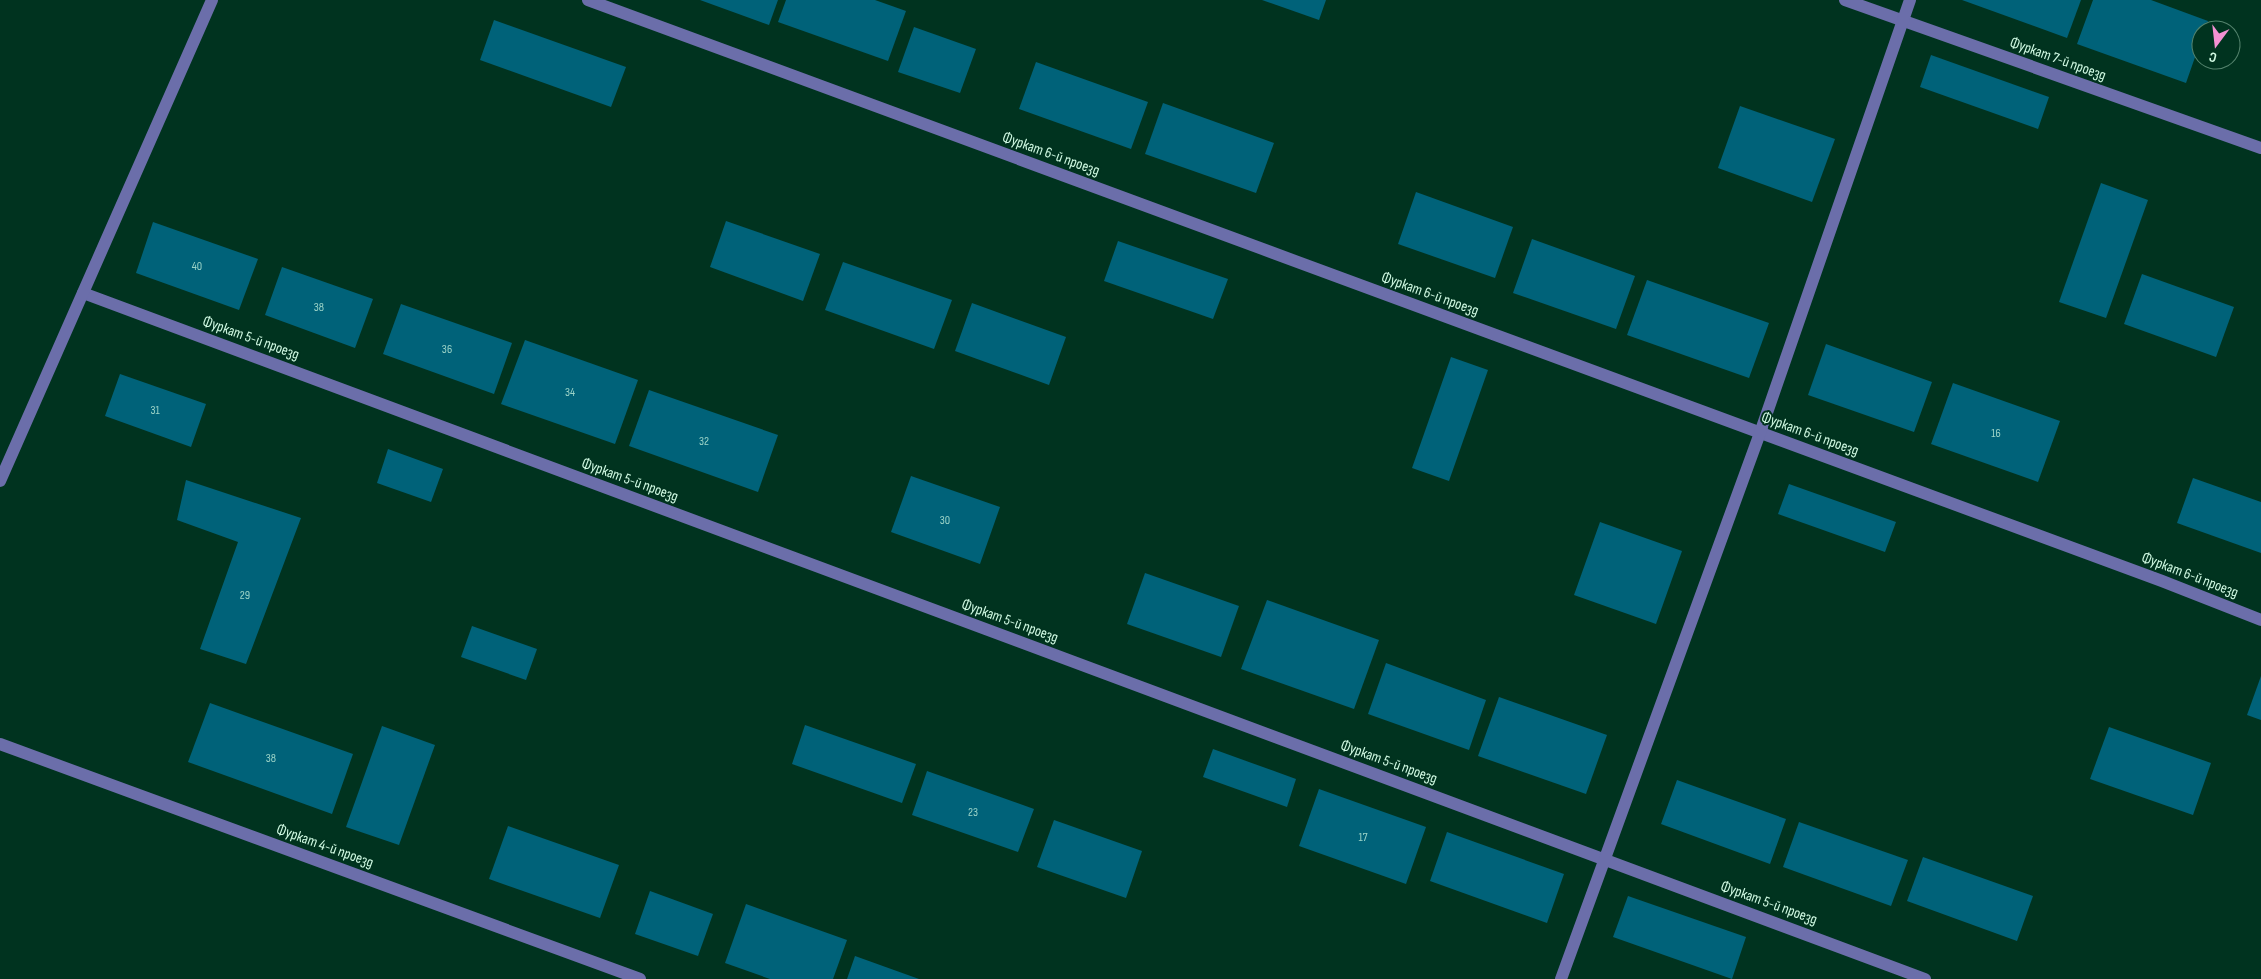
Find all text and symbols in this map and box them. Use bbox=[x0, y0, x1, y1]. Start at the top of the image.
north arrow bbox=[2191, 20, 2241, 70]
street label: Фуркат 7-й проезд bbox=[2007, 33, 2109, 85]
text: С bbox=[2207, 48, 2218, 66]
street label: Фуркат 6-й проезд bbox=[1000, 128, 1102, 180]
house number: 40 bbox=[192, 259, 202, 274]
street label: Фуркат 6-й проезд bbox=[1379, 268, 1481, 320]
house number: 38 bbox=[314, 300, 324, 315]
street label: Фуркат 5-й проезд bbox=[200, 312, 302, 364]
house number: 36 bbox=[442, 342, 452, 357]
house number: 34 bbox=[565, 385, 575, 400]
house number: 31 bbox=[150, 403, 160, 418]
street label: Фуркат 6-й проезд bbox=[1759, 408, 1861, 460]
house number: 16 bbox=[1991, 426, 2001, 441]
house number: 32 bbox=[699, 434, 709, 449]
street label: Фуркат 5-й проезд bbox=[579, 454, 681, 506]
house number: 30 bbox=[940, 513, 950, 528]
street label: Фуркат 6-й проезд bbox=[2139, 548, 2241, 602]
house number: 29 bbox=[240, 588, 250, 603]
street label: Фуркат 5-й проезд bbox=[959, 595, 1061, 647]
street label: Фуркат 5-й проезд bbox=[1338, 736, 1440, 788]
house number: 38 bbox=[266, 751, 276, 766]
house number: 23 bbox=[968, 805, 978, 820]
street label: Фуркат 4-й проезд bbox=[274, 820, 376, 872]
house number: 17 bbox=[1359, 830, 1368, 845]
street label: Фуркат 5-й проезд bbox=[1718, 877, 1820, 929]

